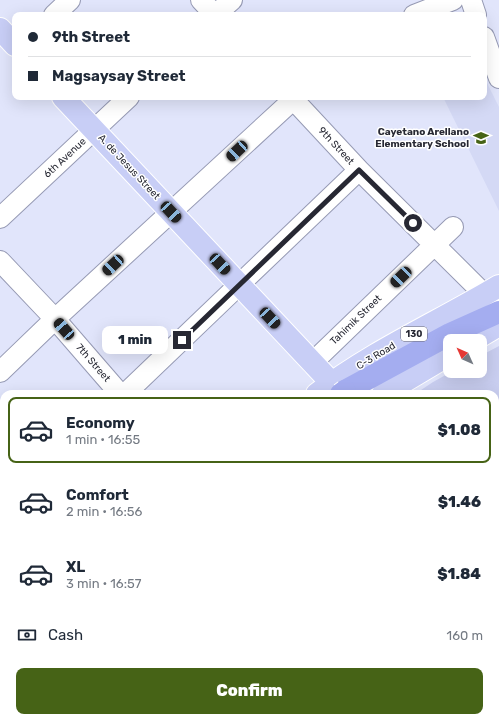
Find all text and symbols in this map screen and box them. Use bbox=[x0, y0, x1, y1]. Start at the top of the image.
text: 9th Street bbox=[52, 28, 130, 46]
text: Magsaysay Street bbox=[52, 67, 186, 85]
street label: 9th Street bbox=[315, 125, 357, 167]
place label: Cayetano Arellano Elementary School bbox=[375, 126, 469, 150]
school or university icon: Cayetano Arellano Elementary School bbox=[472, 129, 490, 147]
street label: A. de Jesus Street bbox=[96, 132, 162, 202]
street label: 6th Avenue bbox=[41, 135, 89, 181]
car bbox=[224, 138, 250, 164]
car bbox=[158, 199, 184, 225]
route start bbox=[404, 214, 422, 232]
car bbox=[207, 251, 233, 277]
car bbox=[100, 252, 126, 278]
car bbox=[388, 264, 414, 290]
street label: Tahimik Street bbox=[328, 292, 384, 347]
car bbox=[257, 305, 283, 331]
car bbox=[52, 316, 76, 342]
callout: 1 min bbox=[102, 326, 168, 354]
road number: 130 bbox=[401, 327, 427, 341]
route end bbox=[173, 331, 191, 349]
text: 1 min bbox=[118, 332, 152, 347]
north arrow bbox=[443, 334, 487, 378]
map controls bbox=[443, 334, 487, 378]
street label: C-3 Road bbox=[354, 340, 398, 372]
street label: 7th Street bbox=[73, 342, 113, 385]
icon: car bbox=[18, 412, 54, 448]
text: Economy bbox=[66, 414, 135, 432]
text: $1.08 bbox=[437, 421, 481, 439]
text: 1 min · 16:55 bbox=[66, 432, 140, 447]
icon: car bbox=[18, 484, 54, 520]
text: Comfort bbox=[66, 486, 129, 504]
text: $1.46 bbox=[438, 493, 481, 511]
text: 2 min · 16:56 bbox=[66, 504, 142, 519]
icon: car bbox=[18, 556, 54, 592]
text: XL bbox=[66, 558, 85, 576]
text: $1.84 bbox=[437, 565, 481, 583]
text: 3 min · 16:57 bbox=[66, 576, 141, 591]
icon: cash bbox=[16, 624, 38, 646]
text: Cash bbox=[48, 626, 83, 644]
text: 160 m bbox=[447, 628, 483, 643]
button: Confirm bbox=[16, 668, 483, 714]

